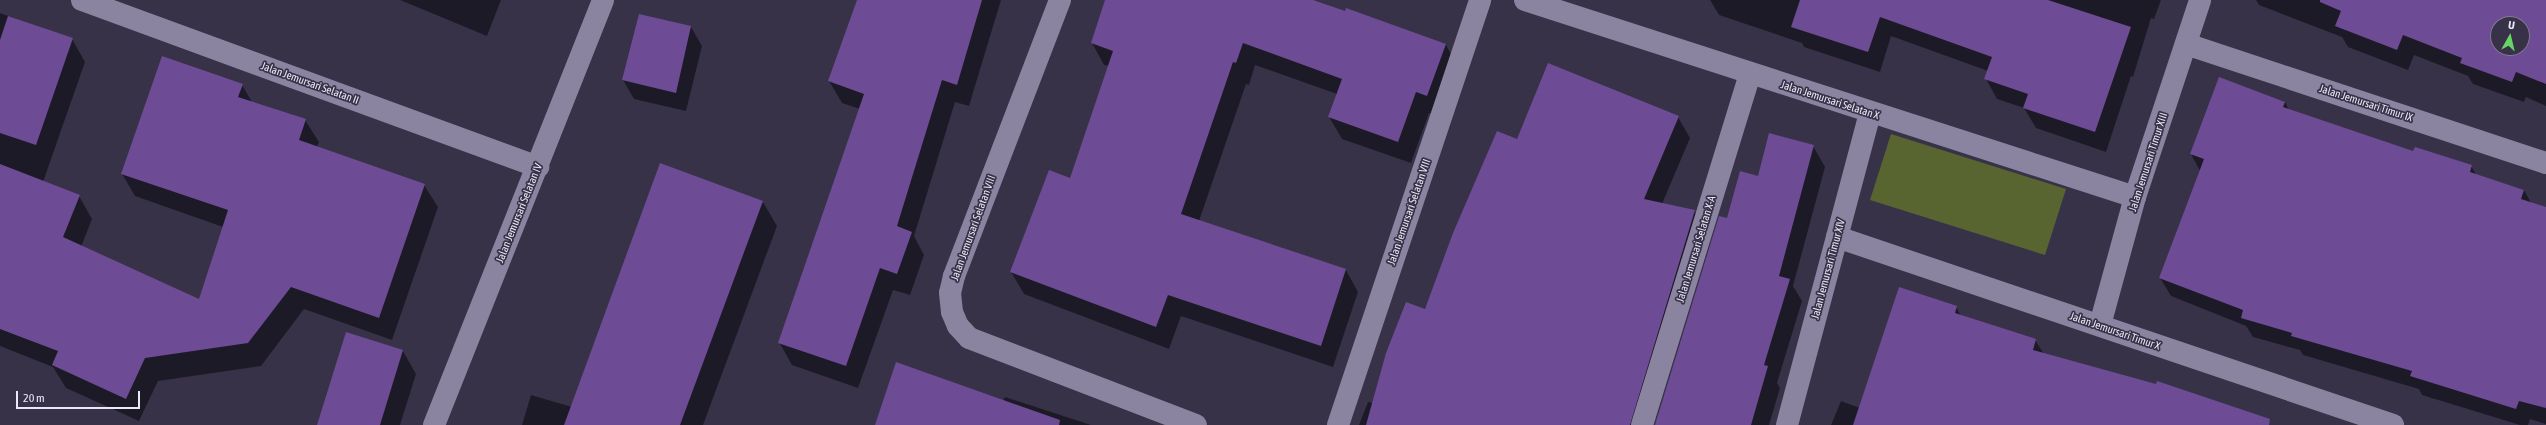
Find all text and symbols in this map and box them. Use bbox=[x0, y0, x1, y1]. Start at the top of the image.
north arrow bbox=[2490, 16, 2530, 56]
text: U bbox=[2507, 19, 2516, 32]
street label: Jalan Jemursari Selatan II bbox=[259, 59, 361, 107]
street label: Jalan Jemursari Selatan X bbox=[1779, 78, 1881, 122]
street label: Jalan Jemursari Timur IX bbox=[2318, 82, 2414, 124]
street label: Jalan Jemursari Timur XIII bbox=[2126, 111, 2170, 213]
street label: Jalan Jemursari Selatan VIII bbox=[1385, 157, 1433, 267]
street label: Jalan Jemursari Selatan IV bbox=[493, 162, 545, 264]
street label: Jalan Jemursari Selatan VIII bbox=[948, 173, 998, 283]
street label: Jalan Jemursari Selatan X-A bbox=[1674, 194, 1718, 304]
street label: Jalan Jemursari Timur XIV bbox=[1808, 218, 1848, 320]
street label: Jalan Jemursari Timur X bbox=[2068, 309, 2162, 353]
scale bar bbox=[18, 383, 142, 409]
text: 20 m bbox=[23, 391, 45, 405]

